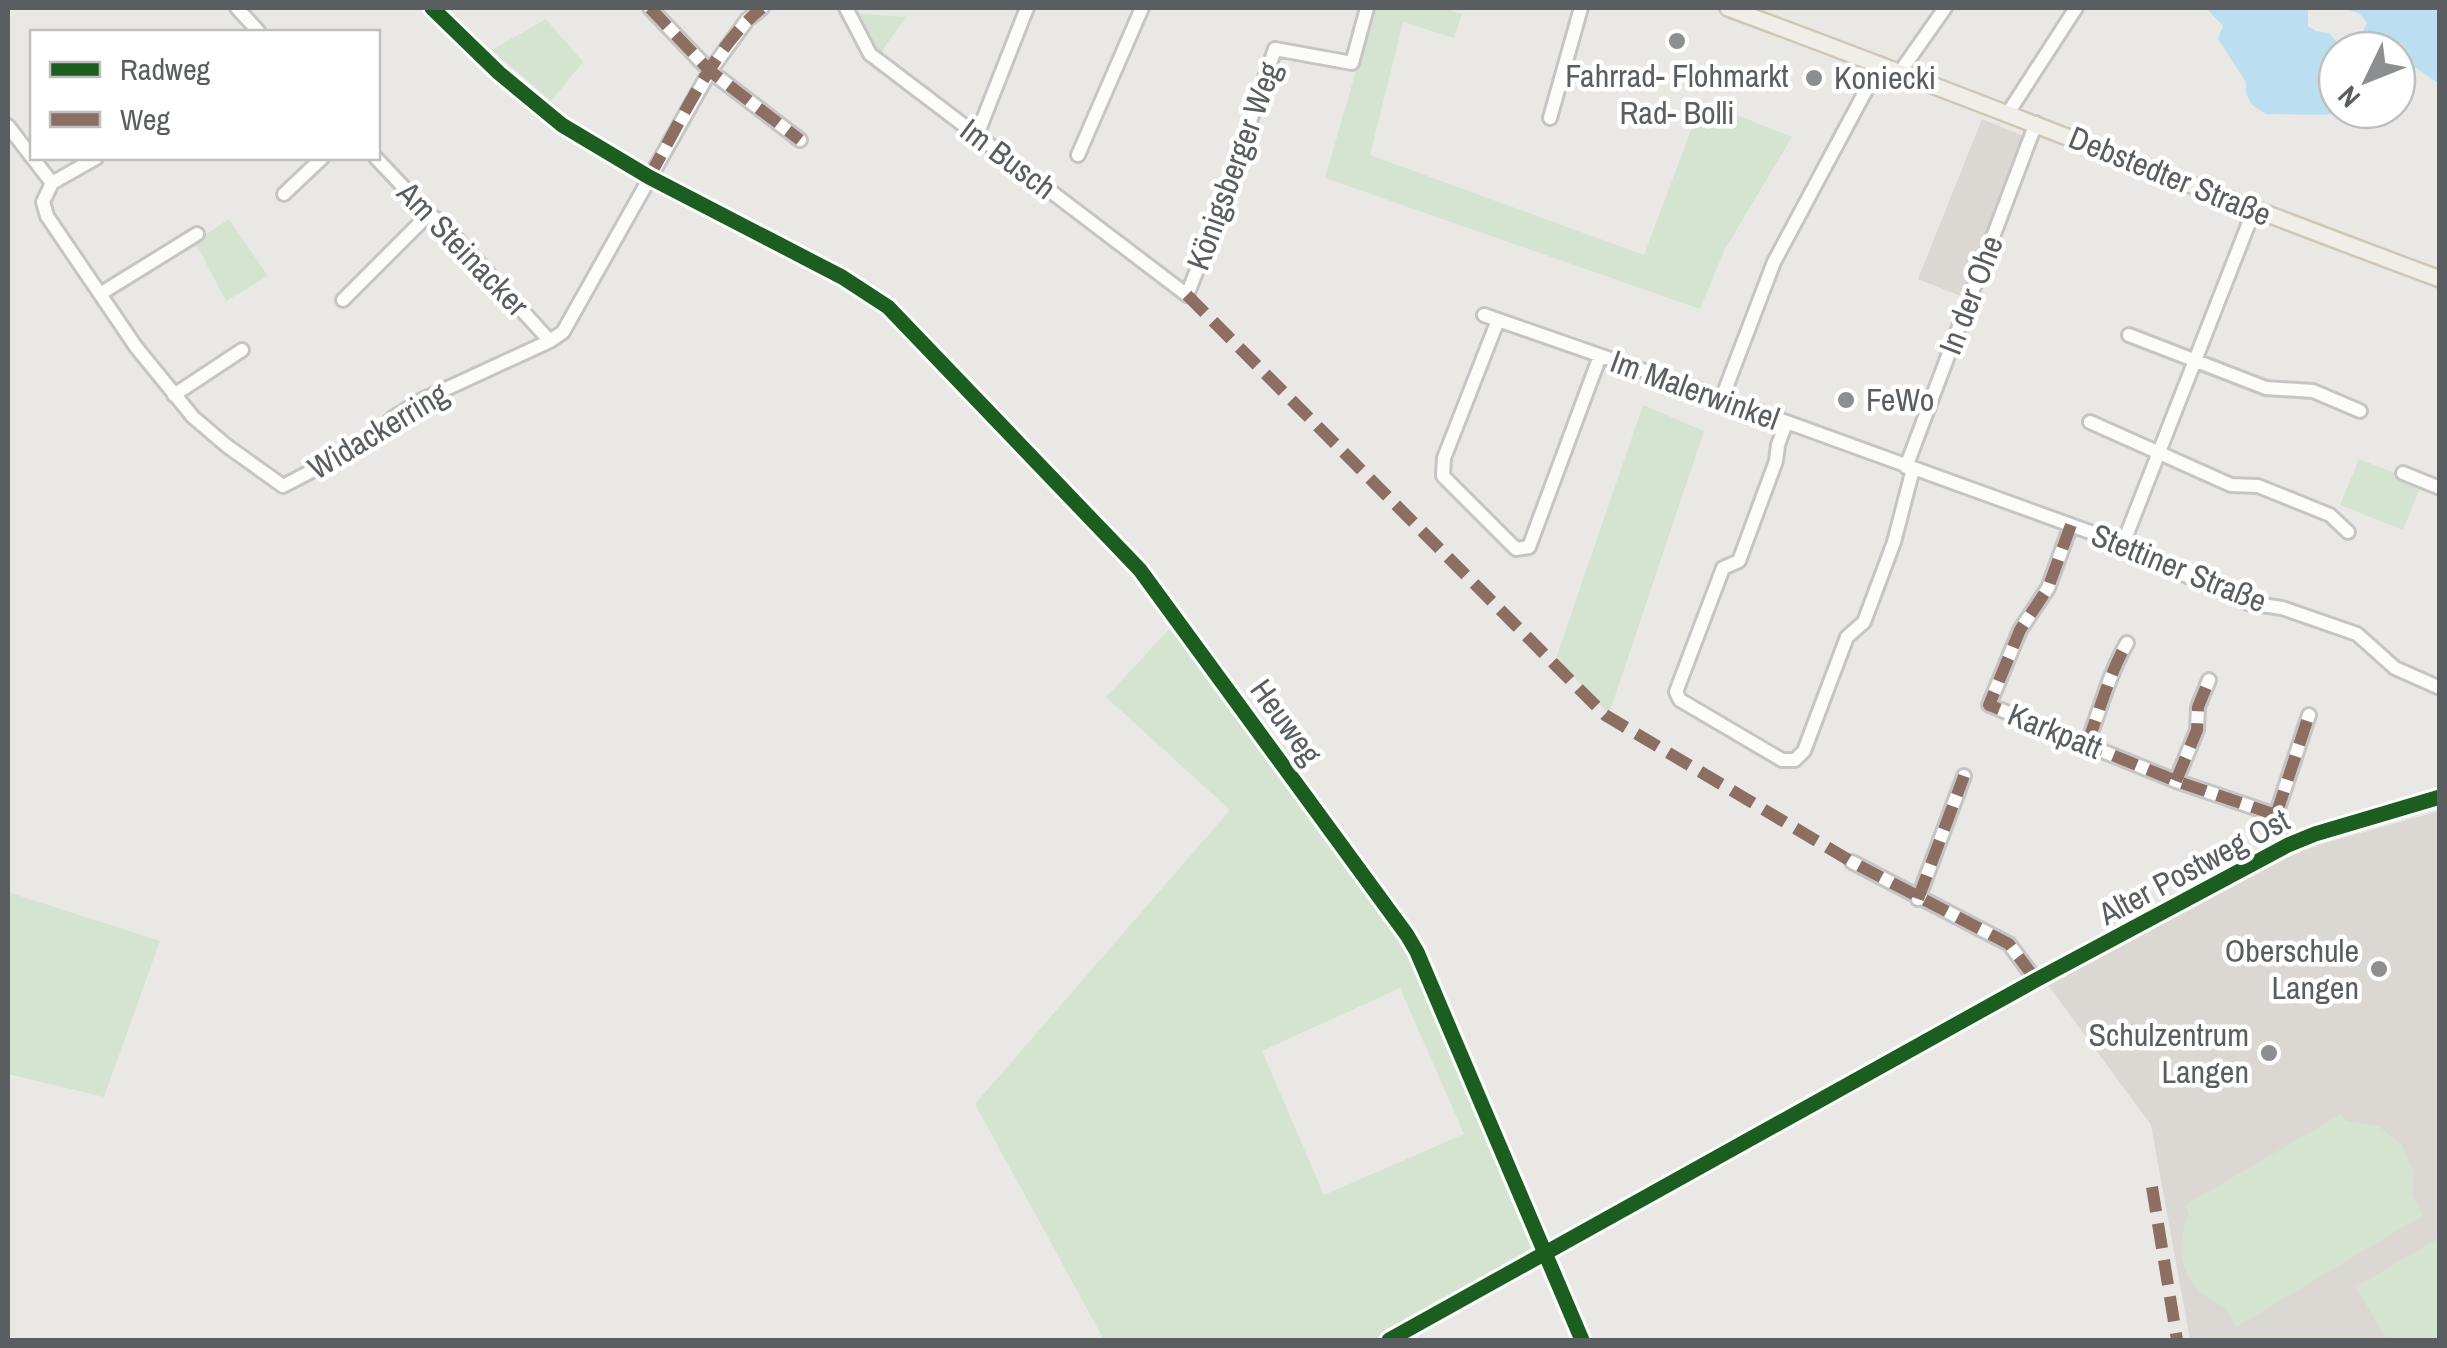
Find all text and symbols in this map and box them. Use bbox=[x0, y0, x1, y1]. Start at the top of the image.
legend bbox=[30, 30, 380, 160]
marker: Fahrrad- Flohmarkt Rad- Bolli bbox=[1666, 30, 1688, 52]
north arrow bbox=[2317, 30, 2417, 130]
text: Radweg bbox=[120, 49, 211, 89]
place label: Fahrrad- Flohmarkt Rad- Bolli bbox=[1565, 54, 1789, 134]
street label: Königsberger Weg bbox=[1176, 56, 1291, 276]
place label: Koniecki bbox=[1834, 56, 1936, 99]
marker: Koniecki bbox=[1803, 67, 1825, 89]
text: N bbox=[2329, 78, 2368, 116]
text: Weg bbox=[120, 99, 170, 139]
street label: Im Busch bbox=[952, 109, 1065, 209]
street label: Debstedter Straße bbox=[2063, 115, 2278, 236]
street label: Am Steinacker bbox=[387, 171, 539, 326]
street label: In der Ohe bbox=[1928, 229, 2013, 360]
street label: Im Malerwinkel bbox=[1605, 339, 1785, 440]
street label: Widackerring bbox=[300, 372, 456, 489]
place label: FeWo bbox=[1866, 378, 1934, 421]
marker: FeWo bbox=[1835, 389, 1857, 411]
street label: Stettiner Straße bbox=[2085, 513, 2273, 622]
street label: Heuweg bbox=[1241, 670, 1332, 774]
street label: Karkpatt bbox=[2002, 692, 2109, 769]
street label: Alter Postweg Ost bbox=[2090, 798, 2297, 935]
place label: Oberschule Langen bbox=[2225, 929, 2359, 1009]
marker: Oberschule Langen bbox=[2368, 958, 2390, 980]
place label: Schulzentrum Langen bbox=[2089, 1013, 2249, 1093]
marker: Schulzentrum Langen bbox=[2258, 1042, 2280, 1064]

